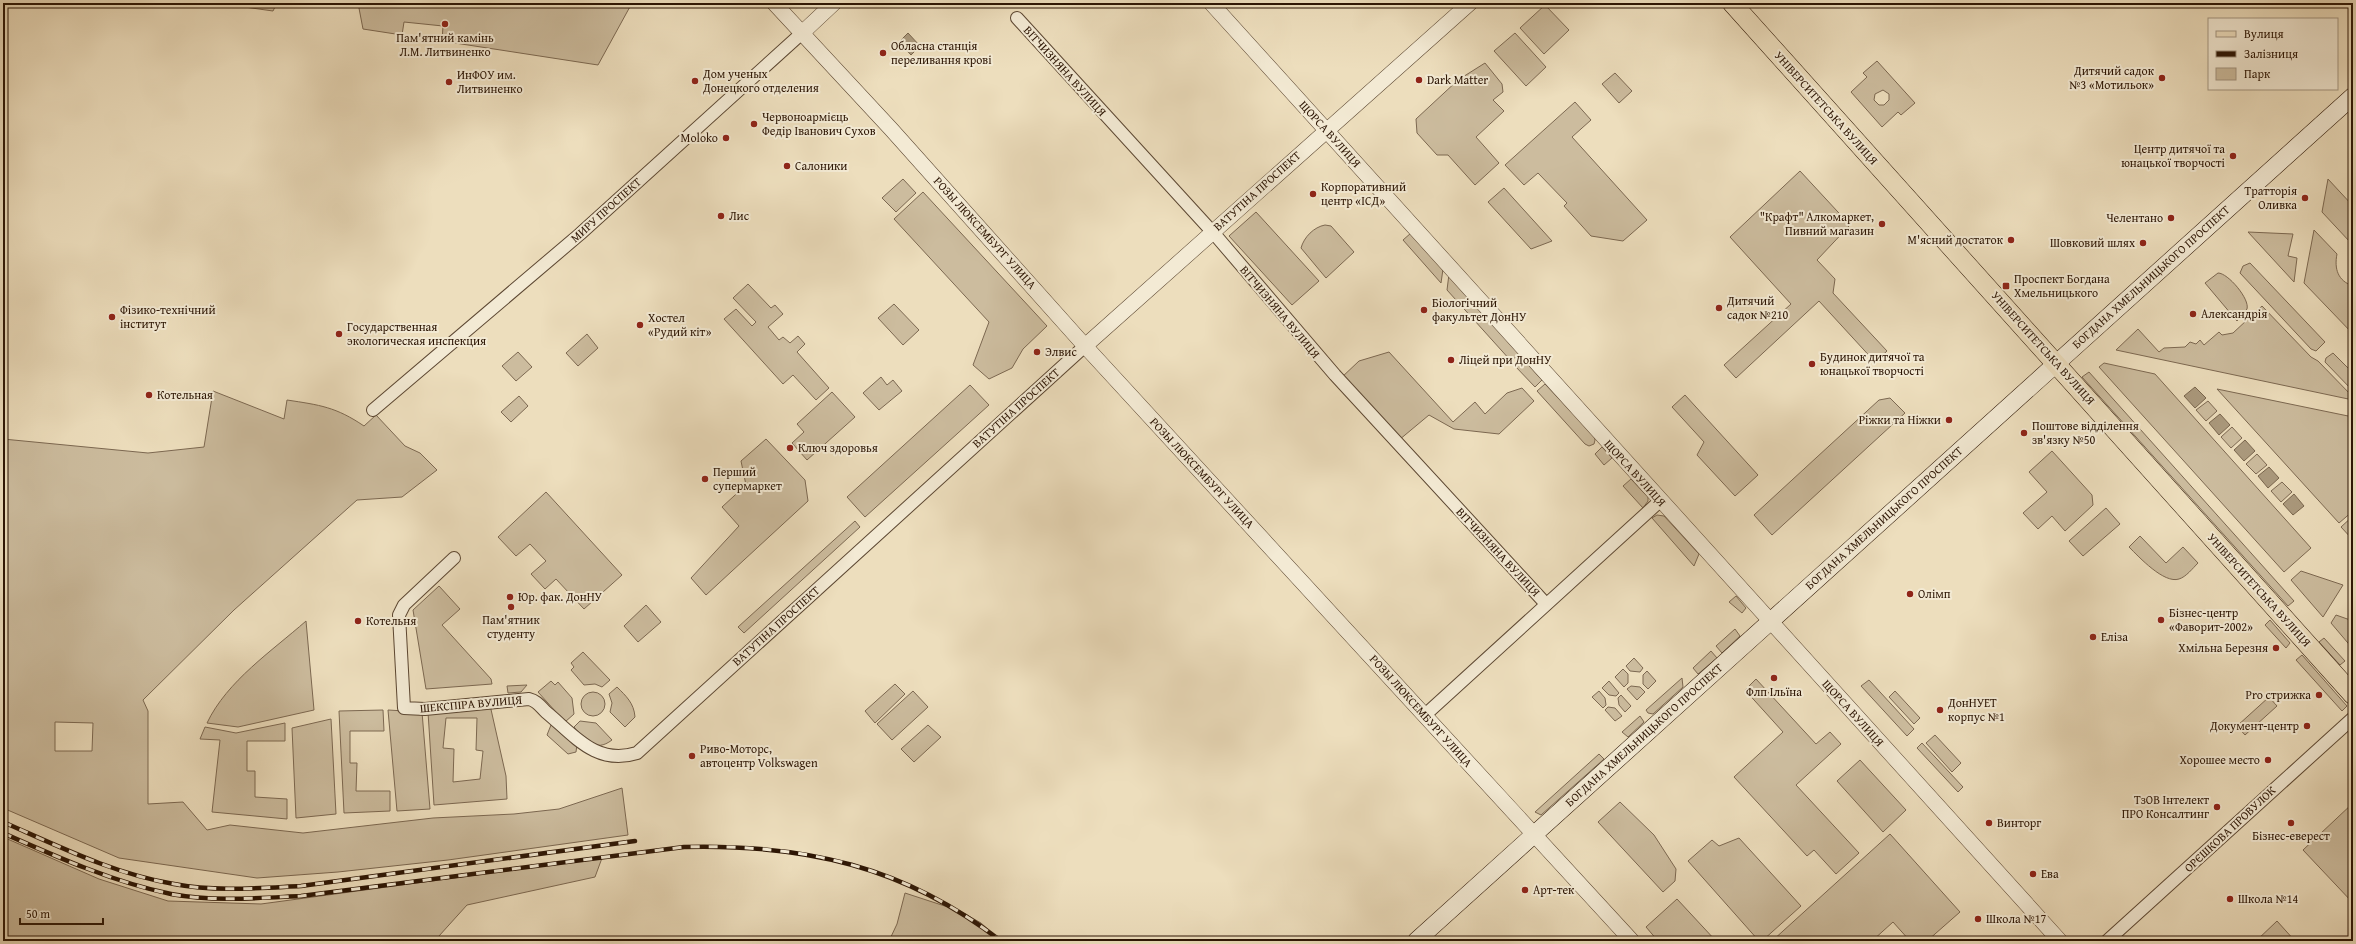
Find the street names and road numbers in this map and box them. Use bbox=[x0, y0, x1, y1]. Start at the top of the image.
street label: ВІТЧИЗНЯНА ВУЛИЦЯ bbox=[1020, 22, 1111, 120]
street label: УНІВЕРСИТЕТСЬКА ВУЛИЦЯ bbox=[1771, 47, 1882, 168]
street label: ЩОРСА ВУЛИЦЯ bbox=[1296, 96, 1365, 171]
street label: ВАТУТІНА ПРОСПЕКТ bbox=[1209, 147, 1304, 235]
street label: МИРУ ПРОСПЕКТ bbox=[567, 173, 645, 246]
street label: РОЗЫ ЛЮКСЕМБУРГ УЛИЦА bbox=[930, 173, 1041, 293]
street label: БОГДАНА ХМЕЛЬНИЦЬКОГО ПРОСПЕКТ bbox=[2068, 201, 2233, 352]
street label: ВІТЧИЗНЯНА ВУЛИЦЯ bbox=[1236, 262, 1324, 362]
street label: УНІВЕРСИТЕТСЬКА ВУЛИЦЯ bbox=[1988, 287, 2099, 408]
street label: ВАТУТІНА ПРОСПЕКТ bbox=[968, 364, 1063, 452]
street label: РОЗЫ ЛЮКСЕМБУРГ УЛИЦА bbox=[1146, 413, 1259, 532]
street label: ЩОРСА ВУЛИЦЯ bbox=[1601, 435, 1670, 510]
street label: БОГДАНА ХМЕЛЬНИЦЬКОГО ПРОСПЕКТ bbox=[1801, 442, 1966, 593]
street label: ВІТЧИЗНЯНА ВУЛИЦЯ bbox=[1452, 503, 1544, 600]
street label: УНІВЕРСИТЕТСЬКА ВУЛИЦЯ bbox=[2204, 529, 2315, 650]
street label: ВАТУТІНА ПРОСПЕКТ bbox=[728, 582, 823, 670]
street label: РОЗЫ ЛЮКСЕМБУРГ УЛИЦА bbox=[1366, 651, 1477, 771]
street label: БОГДАНА ХМЕЛЬНИЦЬКОГО ПРОСПЕКТ bbox=[1561, 659, 1726, 810]
street label: ЩОРСА ВУЛИЦЯ bbox=[1819, 675, 1888, 750]
street label: ШЕКСПІРА ВУЛИЦЯ bbox=[419, 691, 523, 716]
street label: ОРЄШКОВА ПРОВУЛОК bbox=[2180, 781, 2280, 876]

